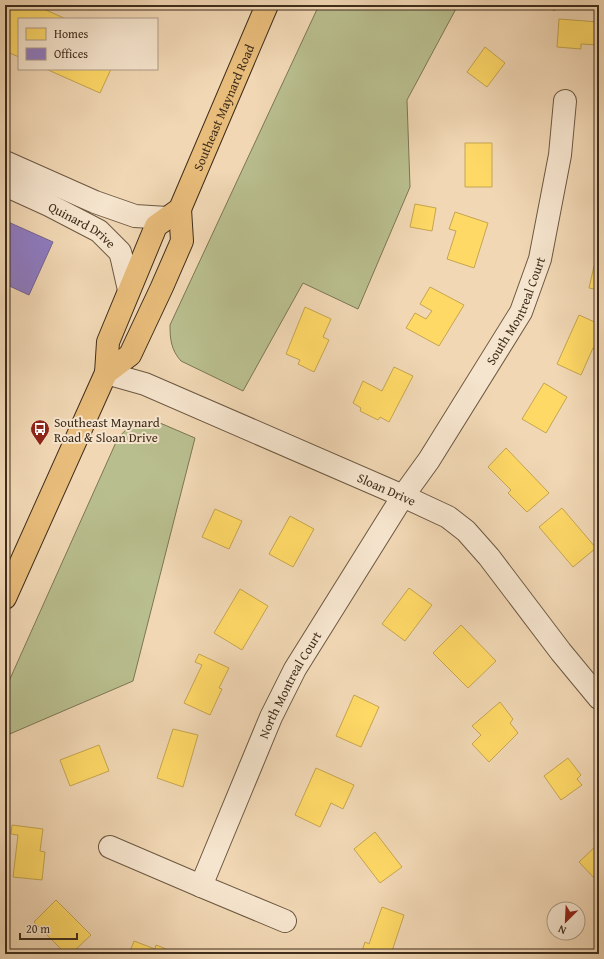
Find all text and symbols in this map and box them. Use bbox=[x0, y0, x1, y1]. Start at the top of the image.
legend bbox=[18, 18, 158, 70]
text: Homes bbox=[54, 25, 89, 42]
street label: Southeast Maynard Road bbox=[188, 41, 259, 174]
text: Offices bbox=[54, 45, 88, 62]
street label: Quinard Drive bbox=[45, 197, 120, 253]
street label: South Montreal Court bbox=[481, 254, 550, 369]
place label: Southeast Maynard Road & Sloan Drive bbox=[54, 413, 160, 447]
bus stop icon: Southeast Maynard Road & Sloan Drive bbox=[29, 418, 51, 446]
street label: Sloan Drive bbox=[354, 468, 419, 511]
street label: North Montreal Court bbox=[254, 627, 326, 742]
north arrow bbox=[546, 901, 586, 941]
scale bar bbox=[20, 915, 77, 941]
text: 20 m bbox=[26, 920, 50, 937]
text: N bbox=[555, 921, 569, 939]

